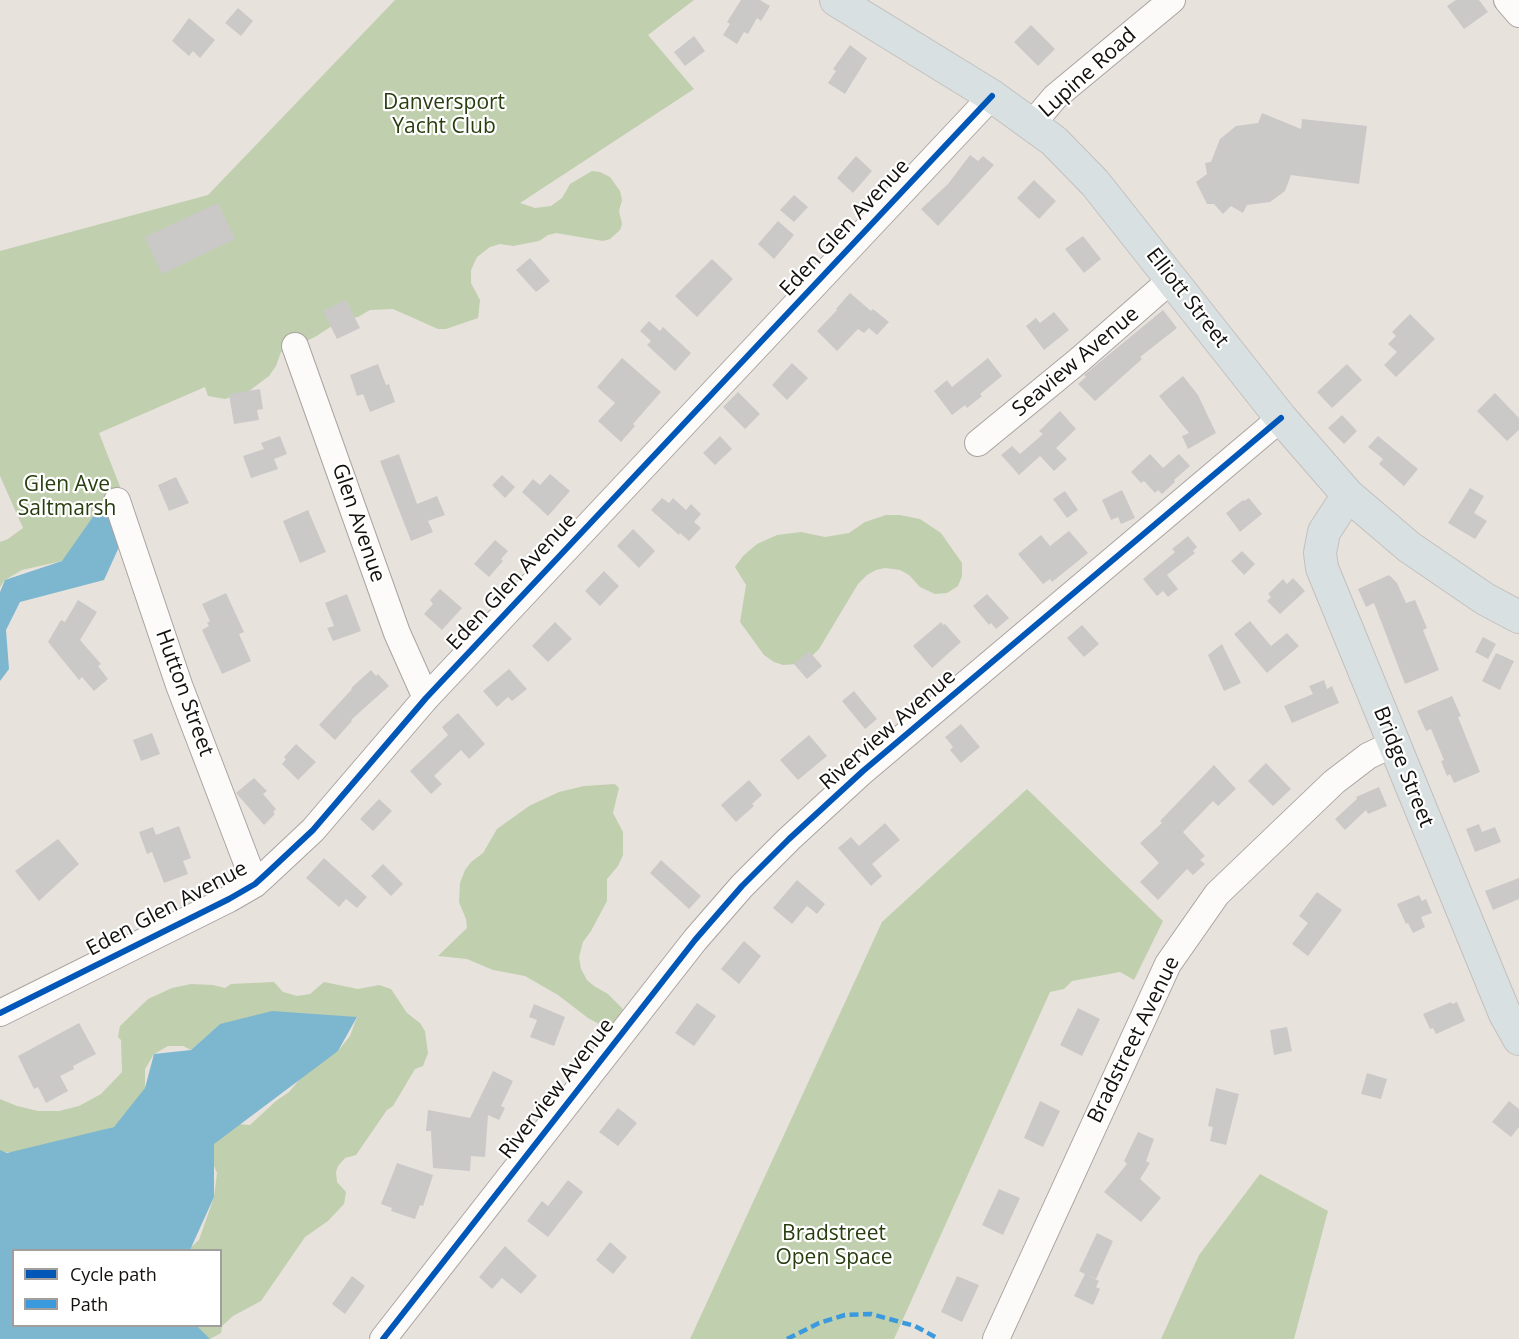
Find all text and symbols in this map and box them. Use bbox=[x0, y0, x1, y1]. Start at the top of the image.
street label: Lupine Road bbox=[1034, 23, 1142, 123]
park label: Danversport Yacht Club bbox=[383, 90, 505, 140]
street label: Eden Glen Avenue bbox=[775, 154, 915, 302]
street label: Elliott Street bbox=[1140, 243, 1234, 353]
street label: Seaview Avenue bbox=[1008, 302, 1144, 422]
street label: Glen Avenue bbox=[326, 460, 390, 586]
park label: Glen Ave Saltmarsh bbox=[18, 472, 116, 522]
street label: Eden Glen Avenue bbox=[442, 508, 582, 656]
street label: Hutton Street bbox=[149, 626, 219, 760]
street label: Riverview Avenue bbox=[815, 664, 961, 796]
street label: Bridge Street bbox=[1367, 703, 1439, 831]
street label: Eden Glen Avenue bbox=[82, 856, 252, 962]
street label: Bradstreet Avenue bbox=[1083, 953, 1185, 1127]
street label: Riverview Avenue bbox=[494, 1014, 620, 1164]
park label: Bradstreet Open Space bbox=[775, 1221, 893, 1271]
legend bbox=[12, 1249, 222, 1327]
text: Cycle path bbox=[70, 1262, 157, 1286]
text: Path bbox=[70, 1292, 108, 1316]

